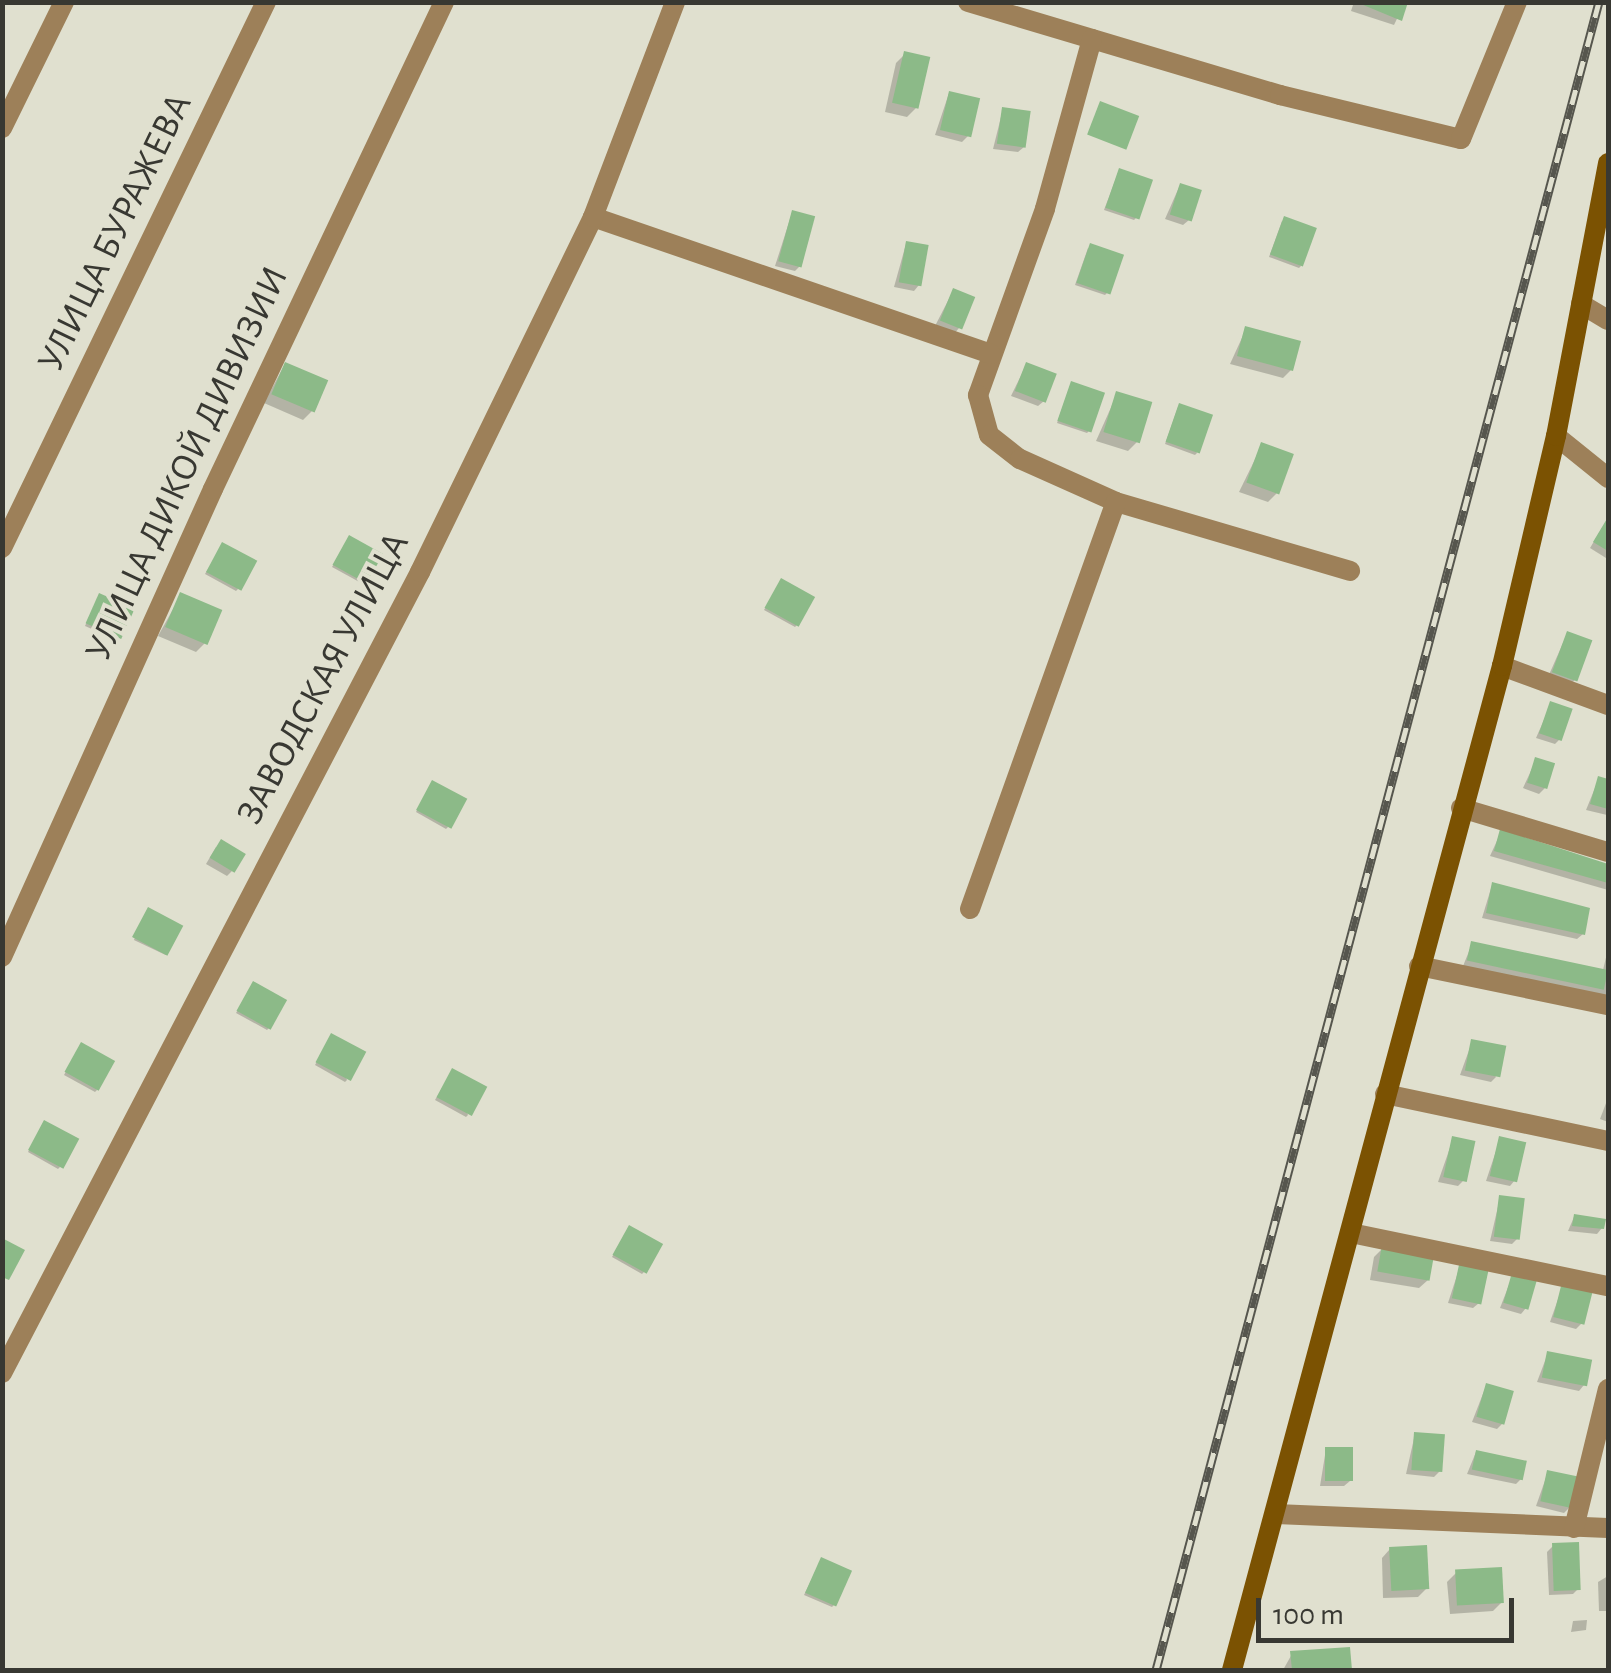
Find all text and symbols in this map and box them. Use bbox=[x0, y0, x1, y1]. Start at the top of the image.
street label: УЛИЦА БУРАЖЕВА bbox=[29, 87, 203, 379]
street label: УЛИЦА ДИКОЙ ДИВИЗИИ bbox=[77, 260, 299, 668]
street label: ЗАВОДСКАЯ УЛИЦА bbox=[228, 525, 420, 833]
scale bar bbox=[1261, 1578, 1518, 1640]
text: 100 m bbox=[1273, 1600, 1344, 1630]

